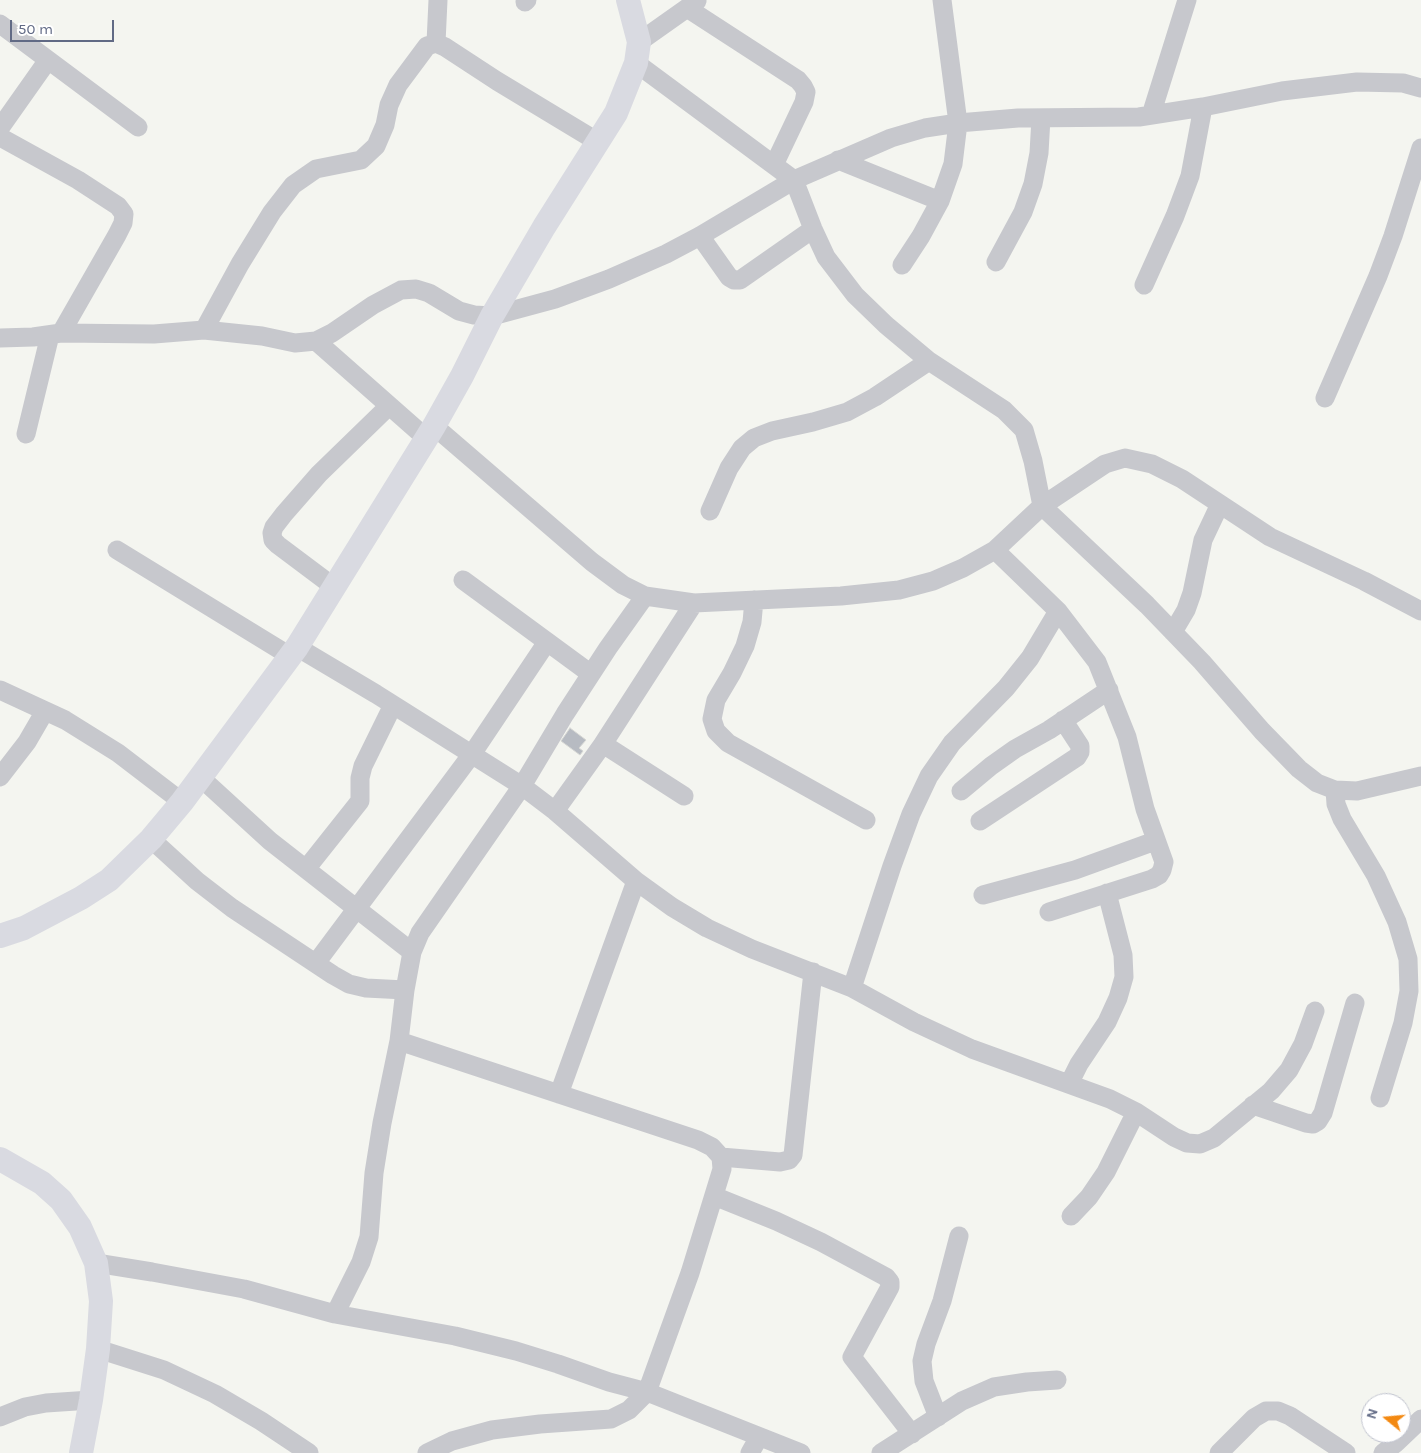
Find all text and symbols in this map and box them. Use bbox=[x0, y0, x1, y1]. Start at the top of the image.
scale bar bbox=[12, 10, 116, 42]
text: 50 m bbox=[18, 20, 53, 38]
north arrow bbox=[1361, 1393, 1411, 1443]
text: N bbox=[1363, 1406, 1382, 1421]

